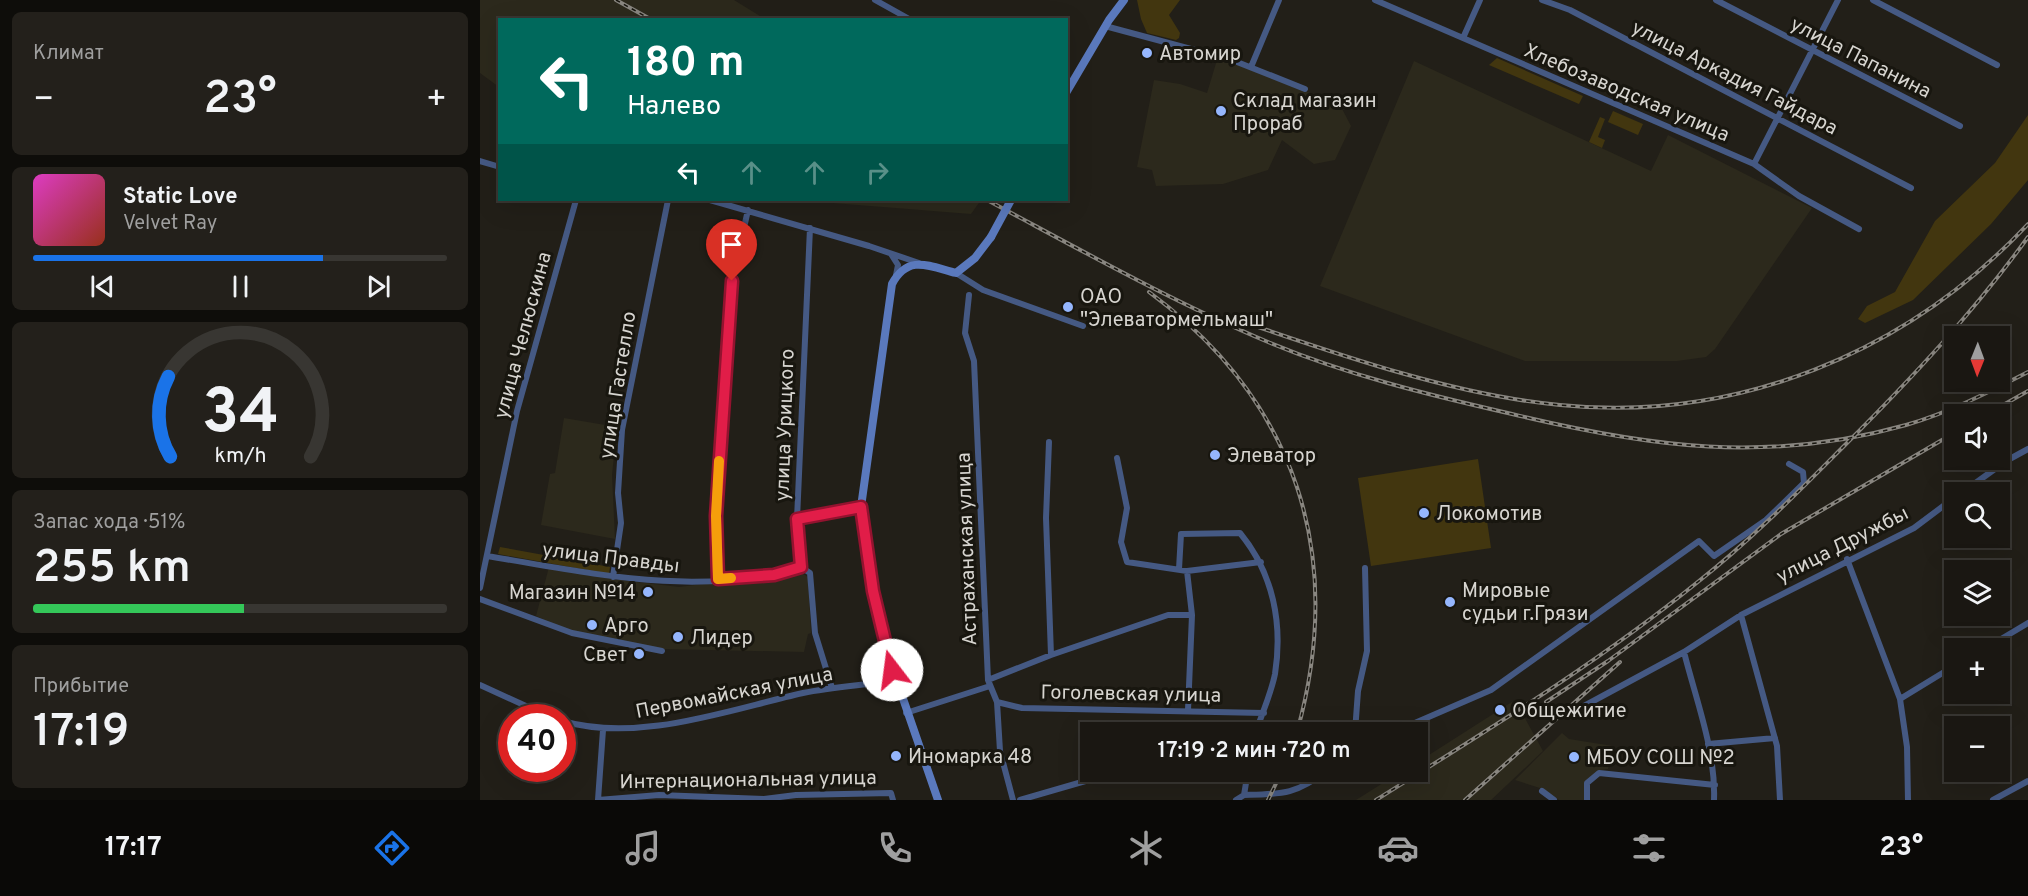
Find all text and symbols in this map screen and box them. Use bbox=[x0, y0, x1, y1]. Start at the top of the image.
street label: улица Папанина bbox=[1785, 12, 1935, 105]
street label: улица Аркадия Гайдара bbox=[1627, 15, 1842, 142]
text: 180 m bbox=[627, 38, 744, 91]
street label: Хлебозаводская улица bbox=[1520, 39, 1733, 149]
text: Климат bbox=[33, 41, 104, 67]
icon: left bbox=[528, 42, 606, 120]
place label: Автомир bbox=[1159, 42, 1241, 68]
marker: Автомир bbox=[1140, 46, 1154, 60]
text: 23° bbox=[203, 72, 277, 129]
text: − bbox=[33, 80, 54, 122]
text: + bbox=[426, 80, 447, 122]
place label: Склад магазин Прораб bbox=[1233, 89, 1377, 138]
text: Налево bbox=[627, 90, 721, 124]
marker: Склад магазин Прораб bbox=[1214, 104, 1228, 118]
icon: left bbox=[672, 156, 705, 189]
icon: ahead bbox=[735, 156, 768, 189]
icon: ahead bbox=[798, 156, 831, 189]
icon: right bbox=[861, 156, 894, 189]
text: Static Love bbox=[123, 184, 237, 211]
text: Velvet Ray bbox=[123, 211, 217, 237]
pin bbox=[706, 219, 757, 281]
icon: arrive bbox=[715, 228, 748, 261]
street label: улица Челюскина bbox=[489, 249, 559, 422]
icon: previous bbox=[86, 270, 119, 303]
icon: pause bbox=[224, 270, 257, 303]
icon: next bbox=[362, 270, 395, 303]
place label: ОАО "Элеватормельмаш" bbox=[1080, 285, 1273, 334]
marker: ОАО "Элеватормельмаш" bbox=[1061, 300, 1075, 314]
street label: улица Гастелло bbox=[594, 310, 643, 461]
north arrow bbox=[1944, 326, 2010, 392]
map controls bbox=[1944, 326, 2010, 782]
street label: улица Урицкого bbox=[770, 348, 802, 502]
text: 34 bbox=[201, 376, 279, 455]
button: sound bbox=[1944, 404, 2010, 470]
text: km/h bbox=[214, 443, 266, 470]
place label: Элеватор bbox=[1227, 444, 1316, 470]
marker: Элеватор bbox=[1208, 448, 1222, 462]
street label: Астраханская улица bbox=[952, 452, 984, 646]
button: search bbox=[1944, 482, 2010, 548]
street label: улица Дружбы bbox=[1772, 501, 1914, 590]
place label: Локомотив bbox=[1436, 502, 1542, 528]
marker: Локомотив bbox=[1417, 506, 1431, 520]
text: Запас хода · 51% bbox=[33, 510, 185, 536]
street label: улица Правды bbox=[541, 538, 681, 580]
text: 255 km bbox=[33, 541, 191, 598]
button: layers bbox=[1944, 560, 2010, 626]
place label: Мировые судьи г.Грязи bbox=[1462, 579, 1588, 628]
place label: Магазин №14 bbox=[509, 581, 636, 607]
marker: Магазин №14 bbox=[641, 585, 655, 599]
marker: Мировые судьи г.Грязи bbox=[1443, 595, 1457, 609]
place label: Арго bbox=[604, 614, 649, 640]
marker: Арго bbox=[585, 618, 599, 632]
place label: Лидер bbox=[690, 626, 753, 652]
marker: Лидер bbox=[671, 630, 685, 644]
position arrow bbox=[860, 638, 924, 702]
button: + bbox=[1944, 638, 2010, 704]
place label: Свет bbox=[583, 643, 627, 669]
marker: Свет bbox=[632, 647, 646, 661]
street label: Первомайская улица bbox=[634, 662, 835, 726]
text: Прибытие bbox=[33, 674, 129, 700]
street label: Гоголевская улица bbox=[1040, 680, 1221, 710]
place label: Общежитие bbox=[1512, 699, 1627, 725]
marker: Общежитие bbox=[1493, 703, 1507, 717]
speed limit sign: 40 bbox=[498, 704, 576, 782]
text: 17:19 bbox=[33, 705, 130, 762]
button: − bbox=[1944, 716, 2010, 782]
text: 17:19 · 2 мин · 720 m bbox=[1157, 738, 1351, 765]
place label: Иномарка 48 bbox=[908, 745, 1032, 771]
place label: МБОУ СОШ №2 bbox=[1586, 746, 1735, 772]
marker: Иномарка 48 bbox=[889, 749, 903, 763]
marker: МБОУ СОШ №2 bbox=[1567, 750, 1581, 764]
street label: Интернациональная улица bbox=[619, 766, 877, 796]
icon: directions bbox=[371, 827, 413, 869]
icon: music bbox=[622, 827, 664, 869]
icon: phone bbox=[874, 827, 916, 869]
icon: climate bbox=[1125, 827, 1167, 869]
icon: car bbox=[1377, 827, 1419, 869]
icon: filters bbox=[1628, 827, 1670, 869]
text: 17:17 bbox=[105, 831, 162, 865]
text: 23° bbox=[1879, 831, 1923, 865]

